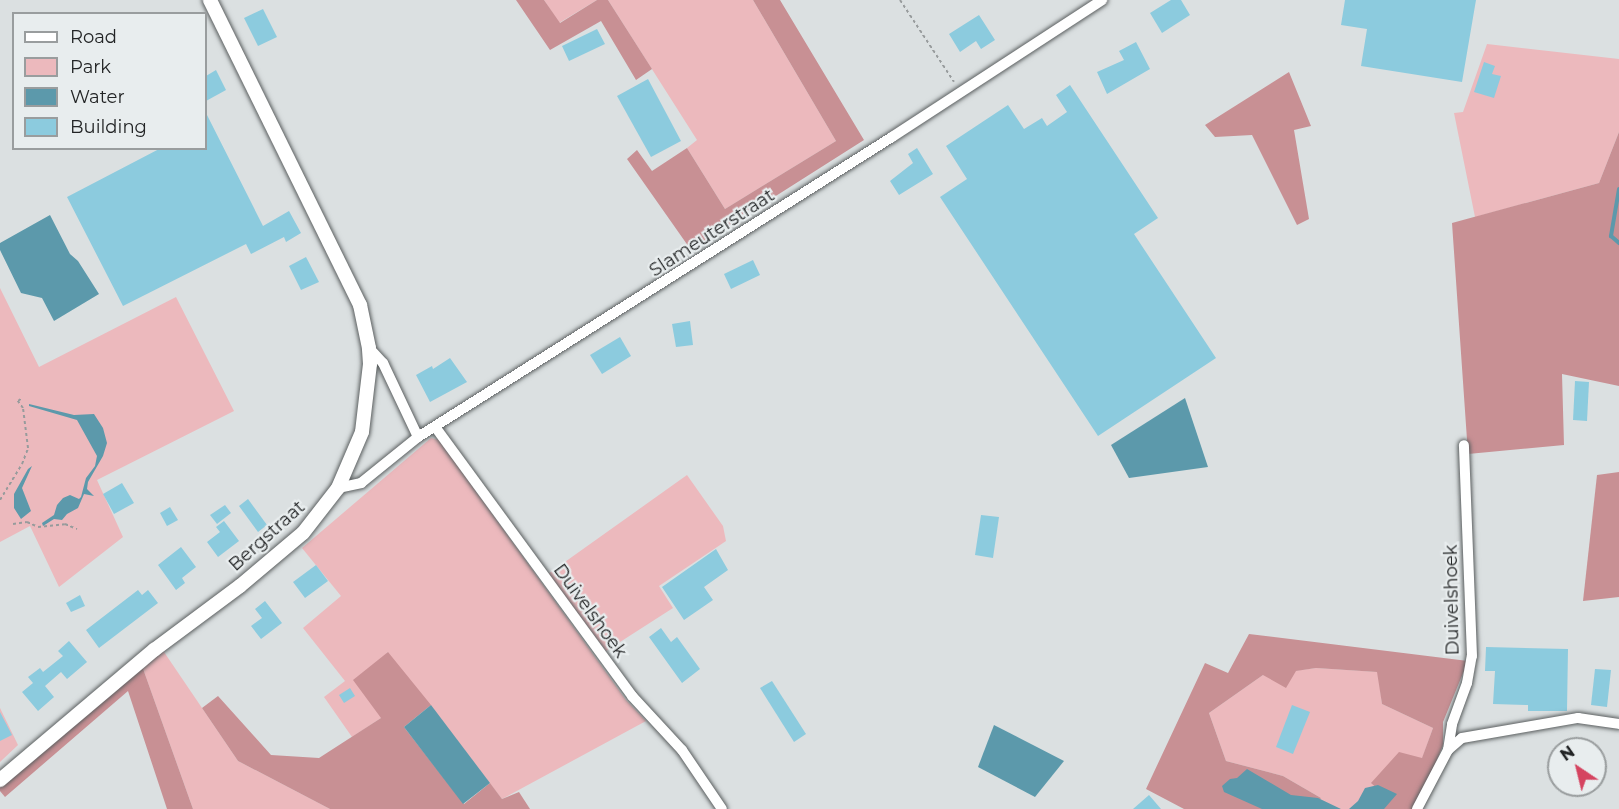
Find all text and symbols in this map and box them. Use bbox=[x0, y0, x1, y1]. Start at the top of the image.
legend bbox=[12, 12, 207, 150]
text: Road bbox=[70, 26, 117, 48]
text: Park bbox=[70, 56, 111, 78]
text: Water bbox=[70, 86, 125, 108]
text: Building bbox=[70, 116, 147, 138]
street label: Slameuterstraat bbox=[645, 185, 779, 281]
street label: Bergstraat bbox=[225, 496, 309, 576]
street label: Duivelshoek bbox=[1440, 544, 1464, 656]
street label: Duivelshoek bbox=[549, 560, 631, 662]
north arrow bbox=[1547, 737, 1607, 797]
text: N bbox=[1557, 742, 1578, 765]

